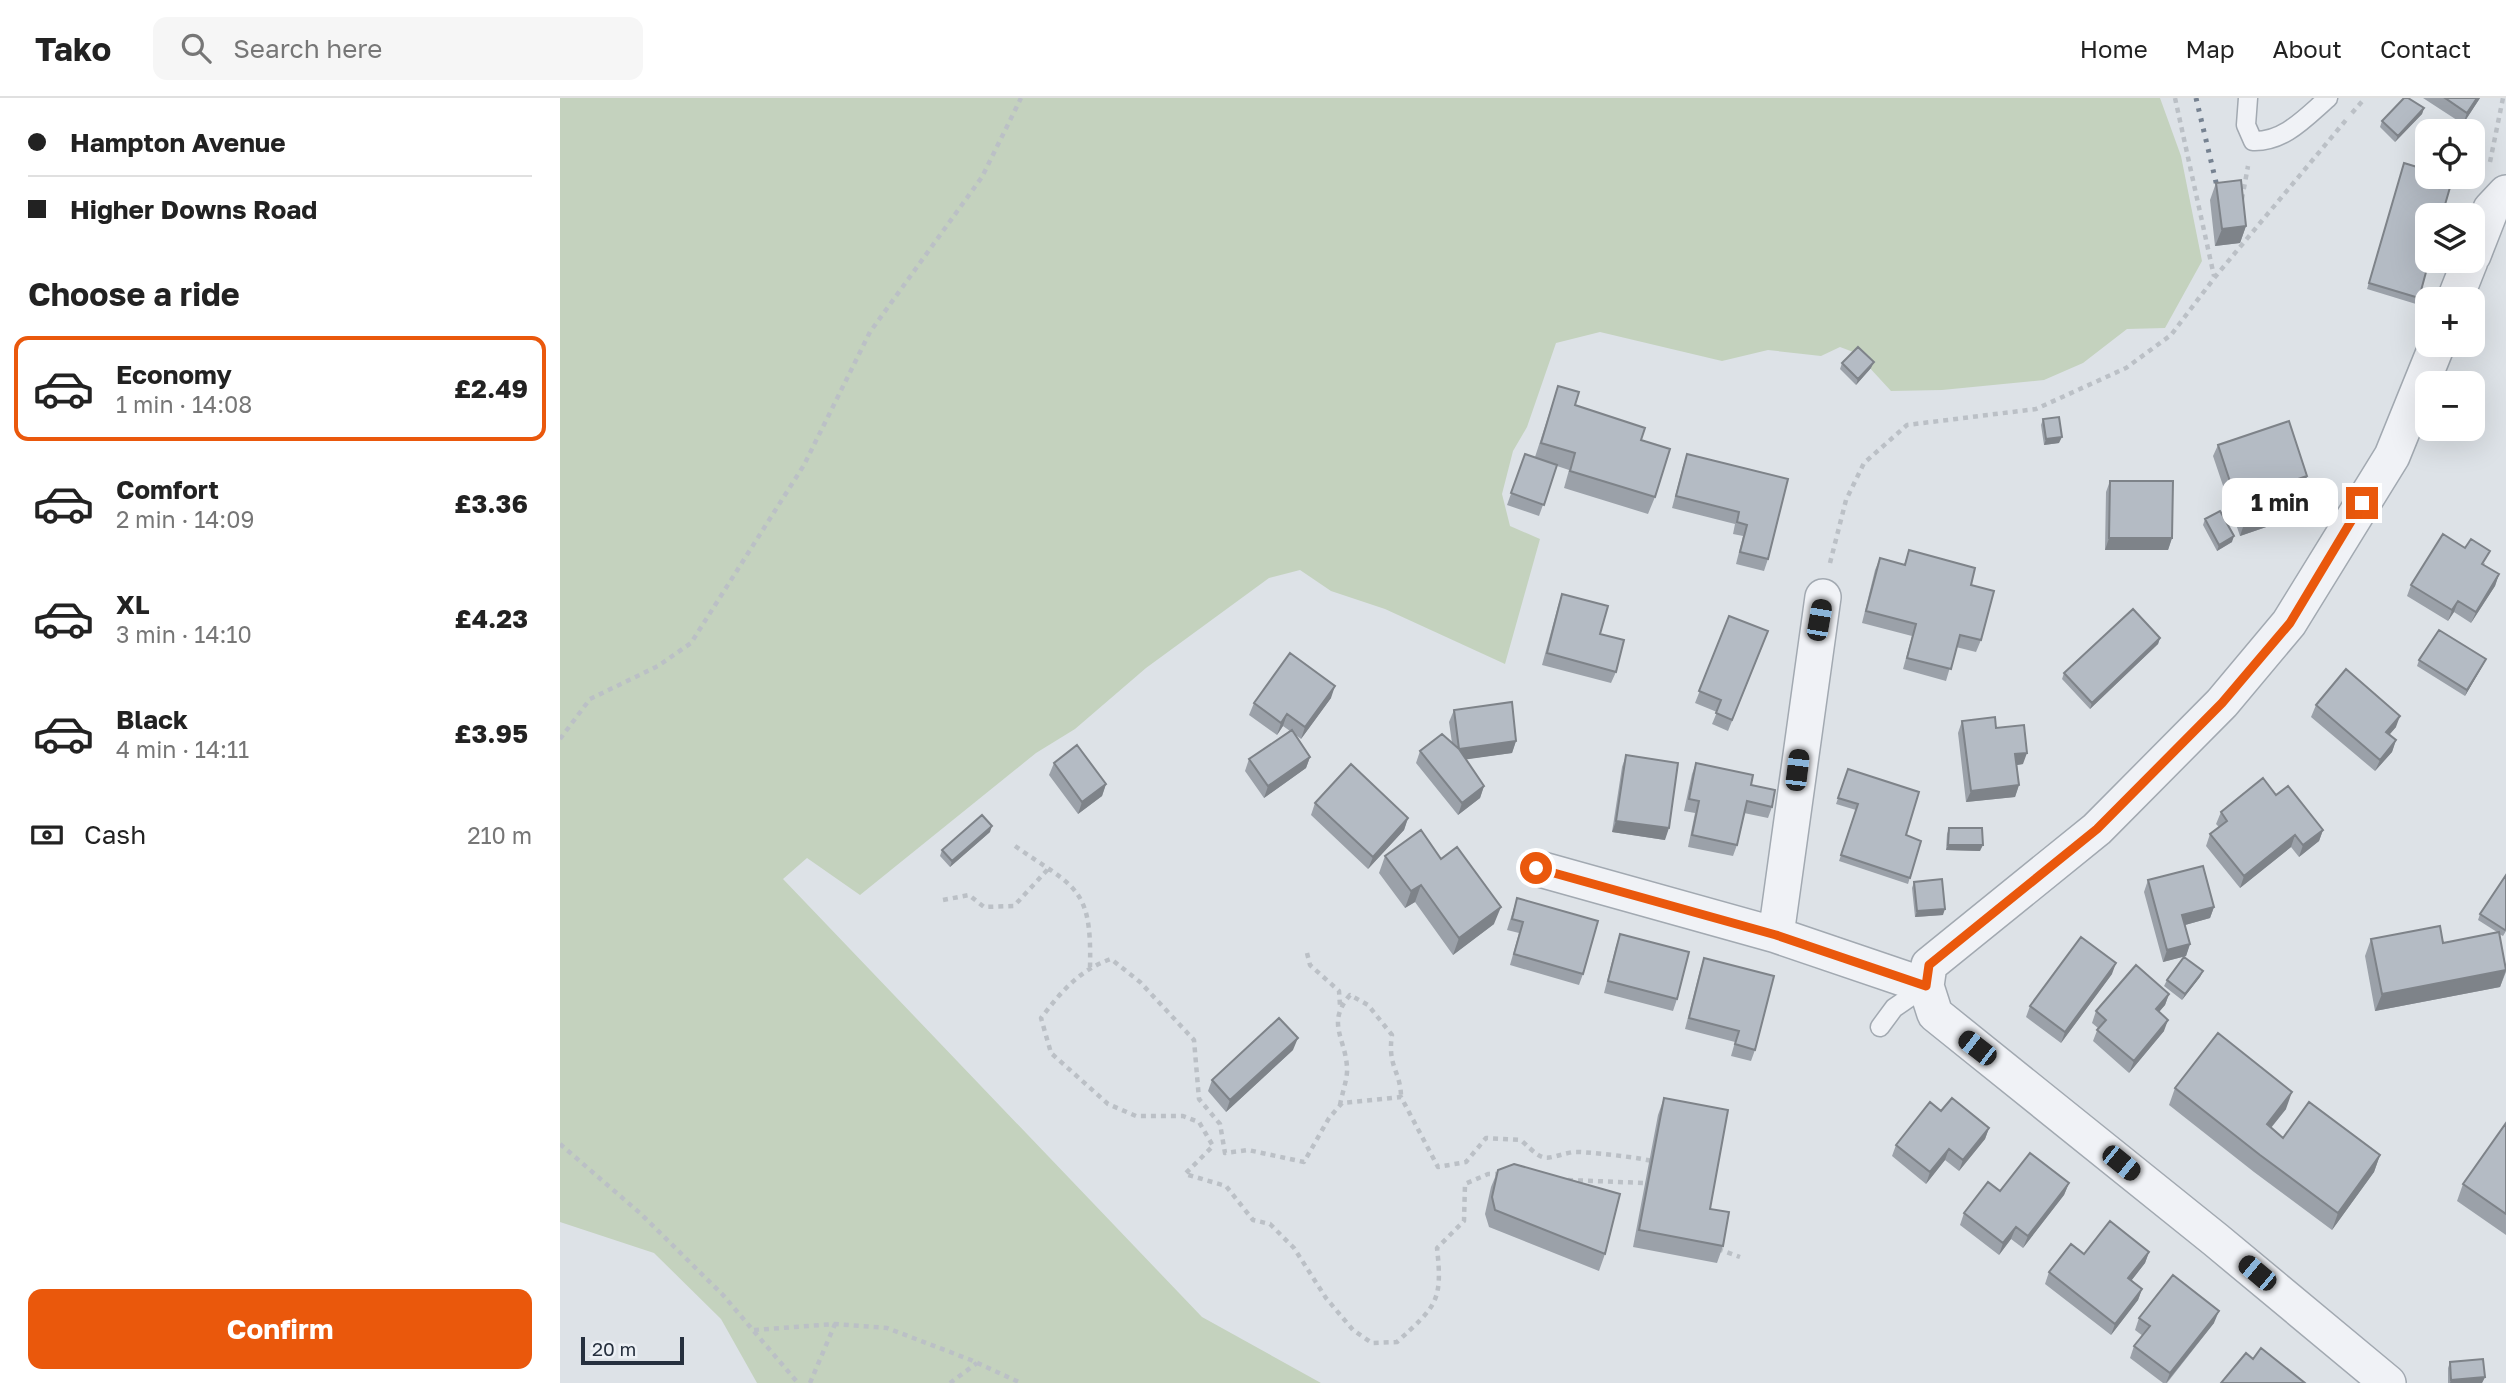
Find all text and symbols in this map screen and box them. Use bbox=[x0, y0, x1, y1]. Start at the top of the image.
search box bbox=[153, 17, 643, 80]
text: Tako bbox=[35, 29, 111, 68]
icon: search bbox=[177, 29, 215, 67]
text: Search here bbox=[233, 33, 382, 64]
text: Home bbox=[2080, 34, 2148, 63]
text: Map bbox=[2186, 34, 2235, 63]
text: About bbox=[2273, 34, 2342, 63]
text: Contact bbox=[2380, 34, 2471, 63]
map controls bbox=[2415, 119, 2485, 441]
button: locate bbox=[2415, 119, 2485, 189]
text: Hampton Avenue bbox=[70, 127, 286, 158]
text: Higher Downs Road bbox=[70, 194, 317, 225]
button: layers bbox=[2415, 203, 2485, 273]
text: Choose a ride bbox=[28, 275, 240, 313]
button: + bbox=[2415, 287, 2485, 357]
icon: car bbox=[32, 357, 95, 420]
text: Economy bbox=[116, 359, 232, 390]
button: − bbox=[2415, 371, 2485, 441]
text: £2.49 bbox=[454, 373, 528, 404]
text: 1 min · 14:08 bbox=[116, 390, 252, 418]
icon: car bbox=[32, 472, 95, 535]
text: Comfort bbox=[116, 474, 219, 505]
callout: 1 min bbox=[2222, 478, 2338, 528]
route end bbox=[2346, 487, 2378, 519]
text: £3.36 bbox=[454, 488, 528, 519]
text: 1 min bbox=[2251, 488, 2309, 516]
text: 2 min · 14:09 bbox=[116, 505, 254, 533]
icon: car bbox=[32, 587, 95, 650]
text: XL bbox=[116, 589, 150, 620]
car bbox=[1806, 597, 1833, 643]
text: £4.23 bbox=[455, 603, 528, 634]
text: 3 min · 14:10 bbox=[116, 620, 252, 648]
icon: car bbox=[32, 702, 95, 765]
text: Black bbox=[116, 704, 188, 735]
text: £3.95 bbox=[454, 718, 528, 749]
text: 4 min · 14:11 bbox=[116, 735, 249, 763]
car bbox=[1785, 748, 1810, 792]
icon: cash bbox=[28, 816, 66, 854]
text: Cash bbox=[84, 819, 146, 850]
text: 210 m bbox=[467, 821, 532, 849]
route start bbox=[1520, 852, 1552, 884]
car bbox=[1954, 1027, 2001, 1069]
car bbox=[2099, 1142, 2144, 1184]
car bbox=[2235, 1251, 2280, 1295]
button: Confirm bbox=[28, 1289, 532, 1369]
scale bar bbox=[581, 1334, 684, 1366]
text: 20 m bbox=[592, 1337, 636, 1360]

